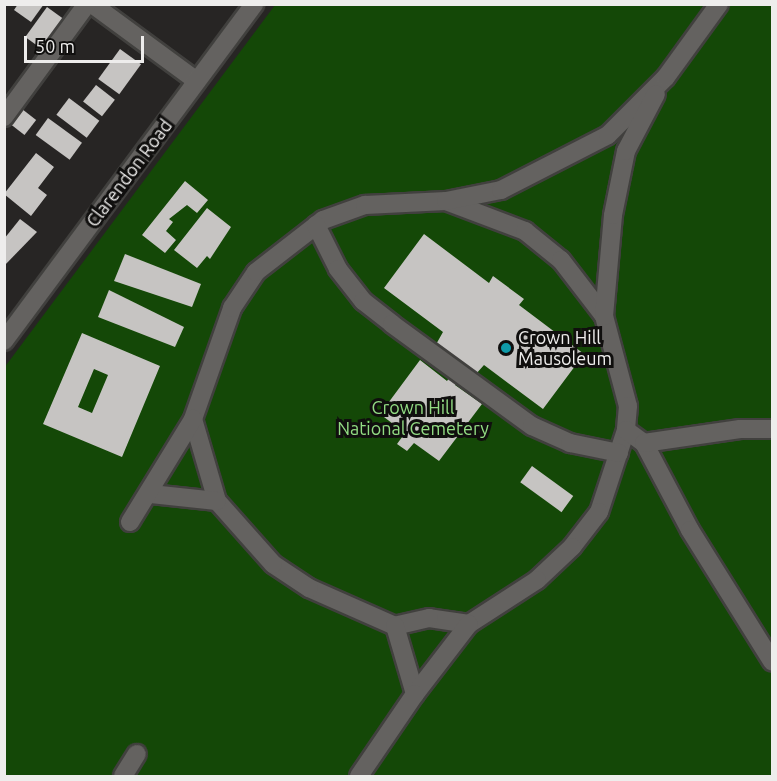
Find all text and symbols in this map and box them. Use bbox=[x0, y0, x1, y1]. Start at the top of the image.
scale bar bbox=[27, 24, 147, 62]
text: 50 m bbox=[35, 36, 75, 56]
street label: Clarendon Road bbox=[82, 115, 176, 231]
place label: Crown Hill Mausoleum bbox=[518, 327, 612, 370]
marker: Crown Hill Mausoleum bbox=[499, 341, 513, 355]
park label: Crown Hill National Cemetery bbox=[337, 397, 489, 440]

